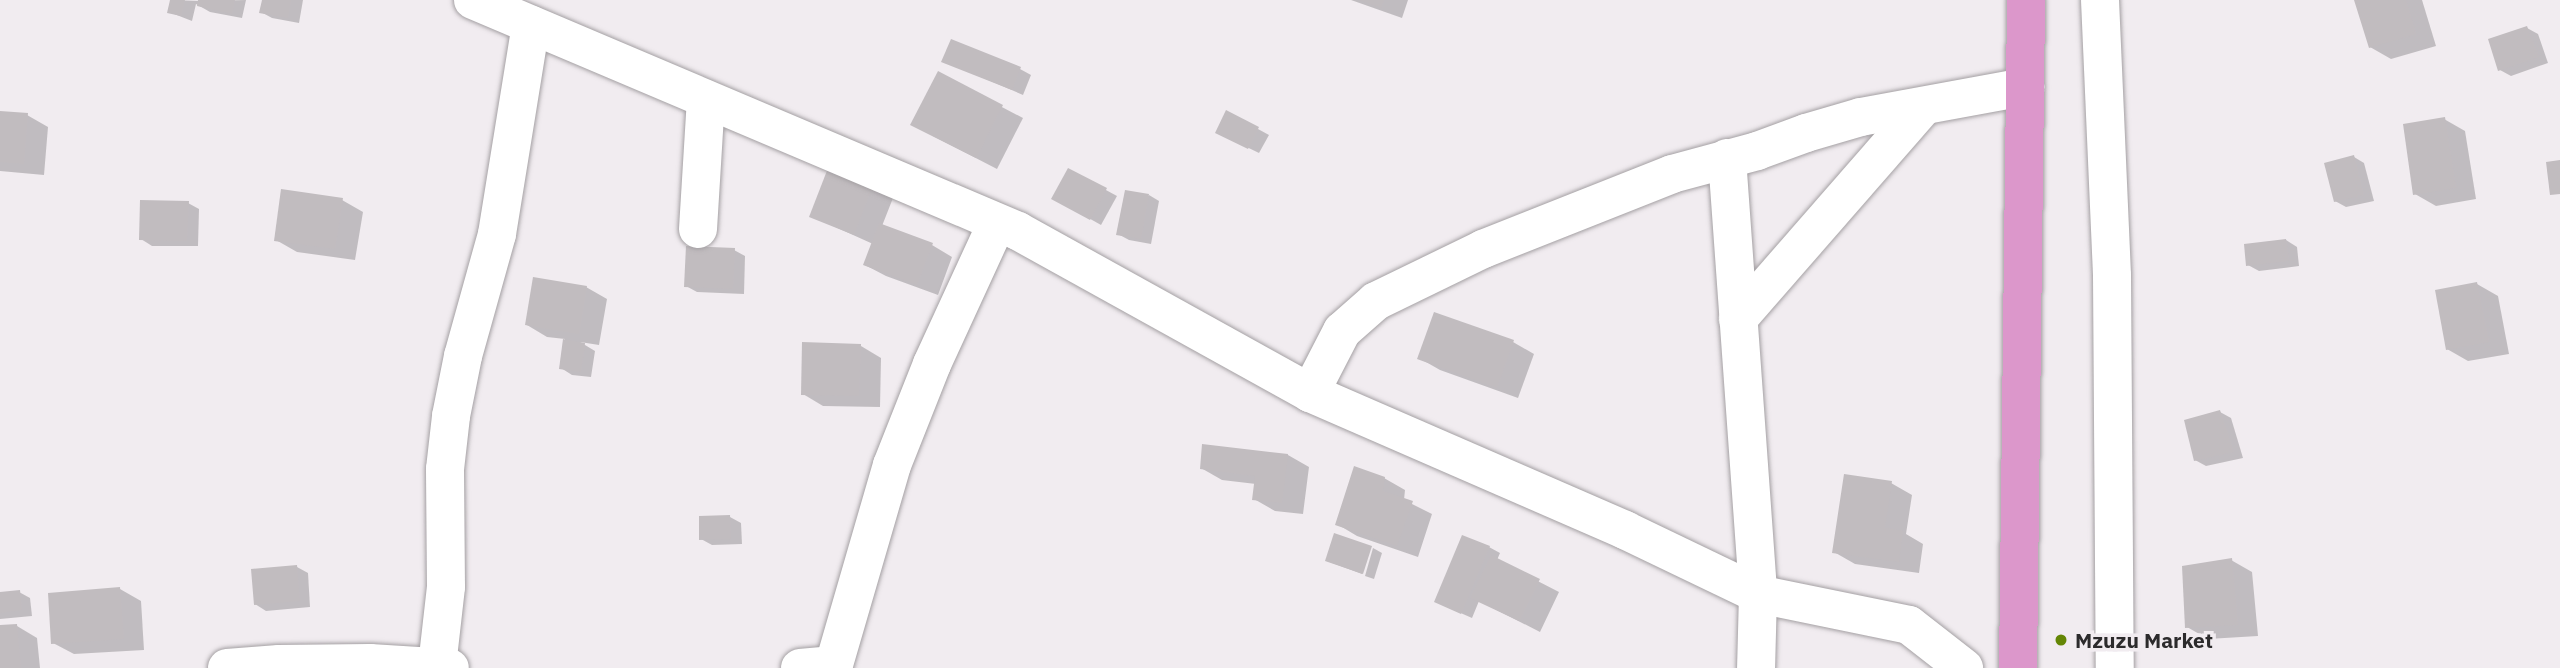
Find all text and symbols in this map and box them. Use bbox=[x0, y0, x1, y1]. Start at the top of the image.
place label: Mzuzu Market bbox=[2075, 627, 2213, 653]
marker: Mzuzu Market bbox=[2053, 632, 2069, 648]

